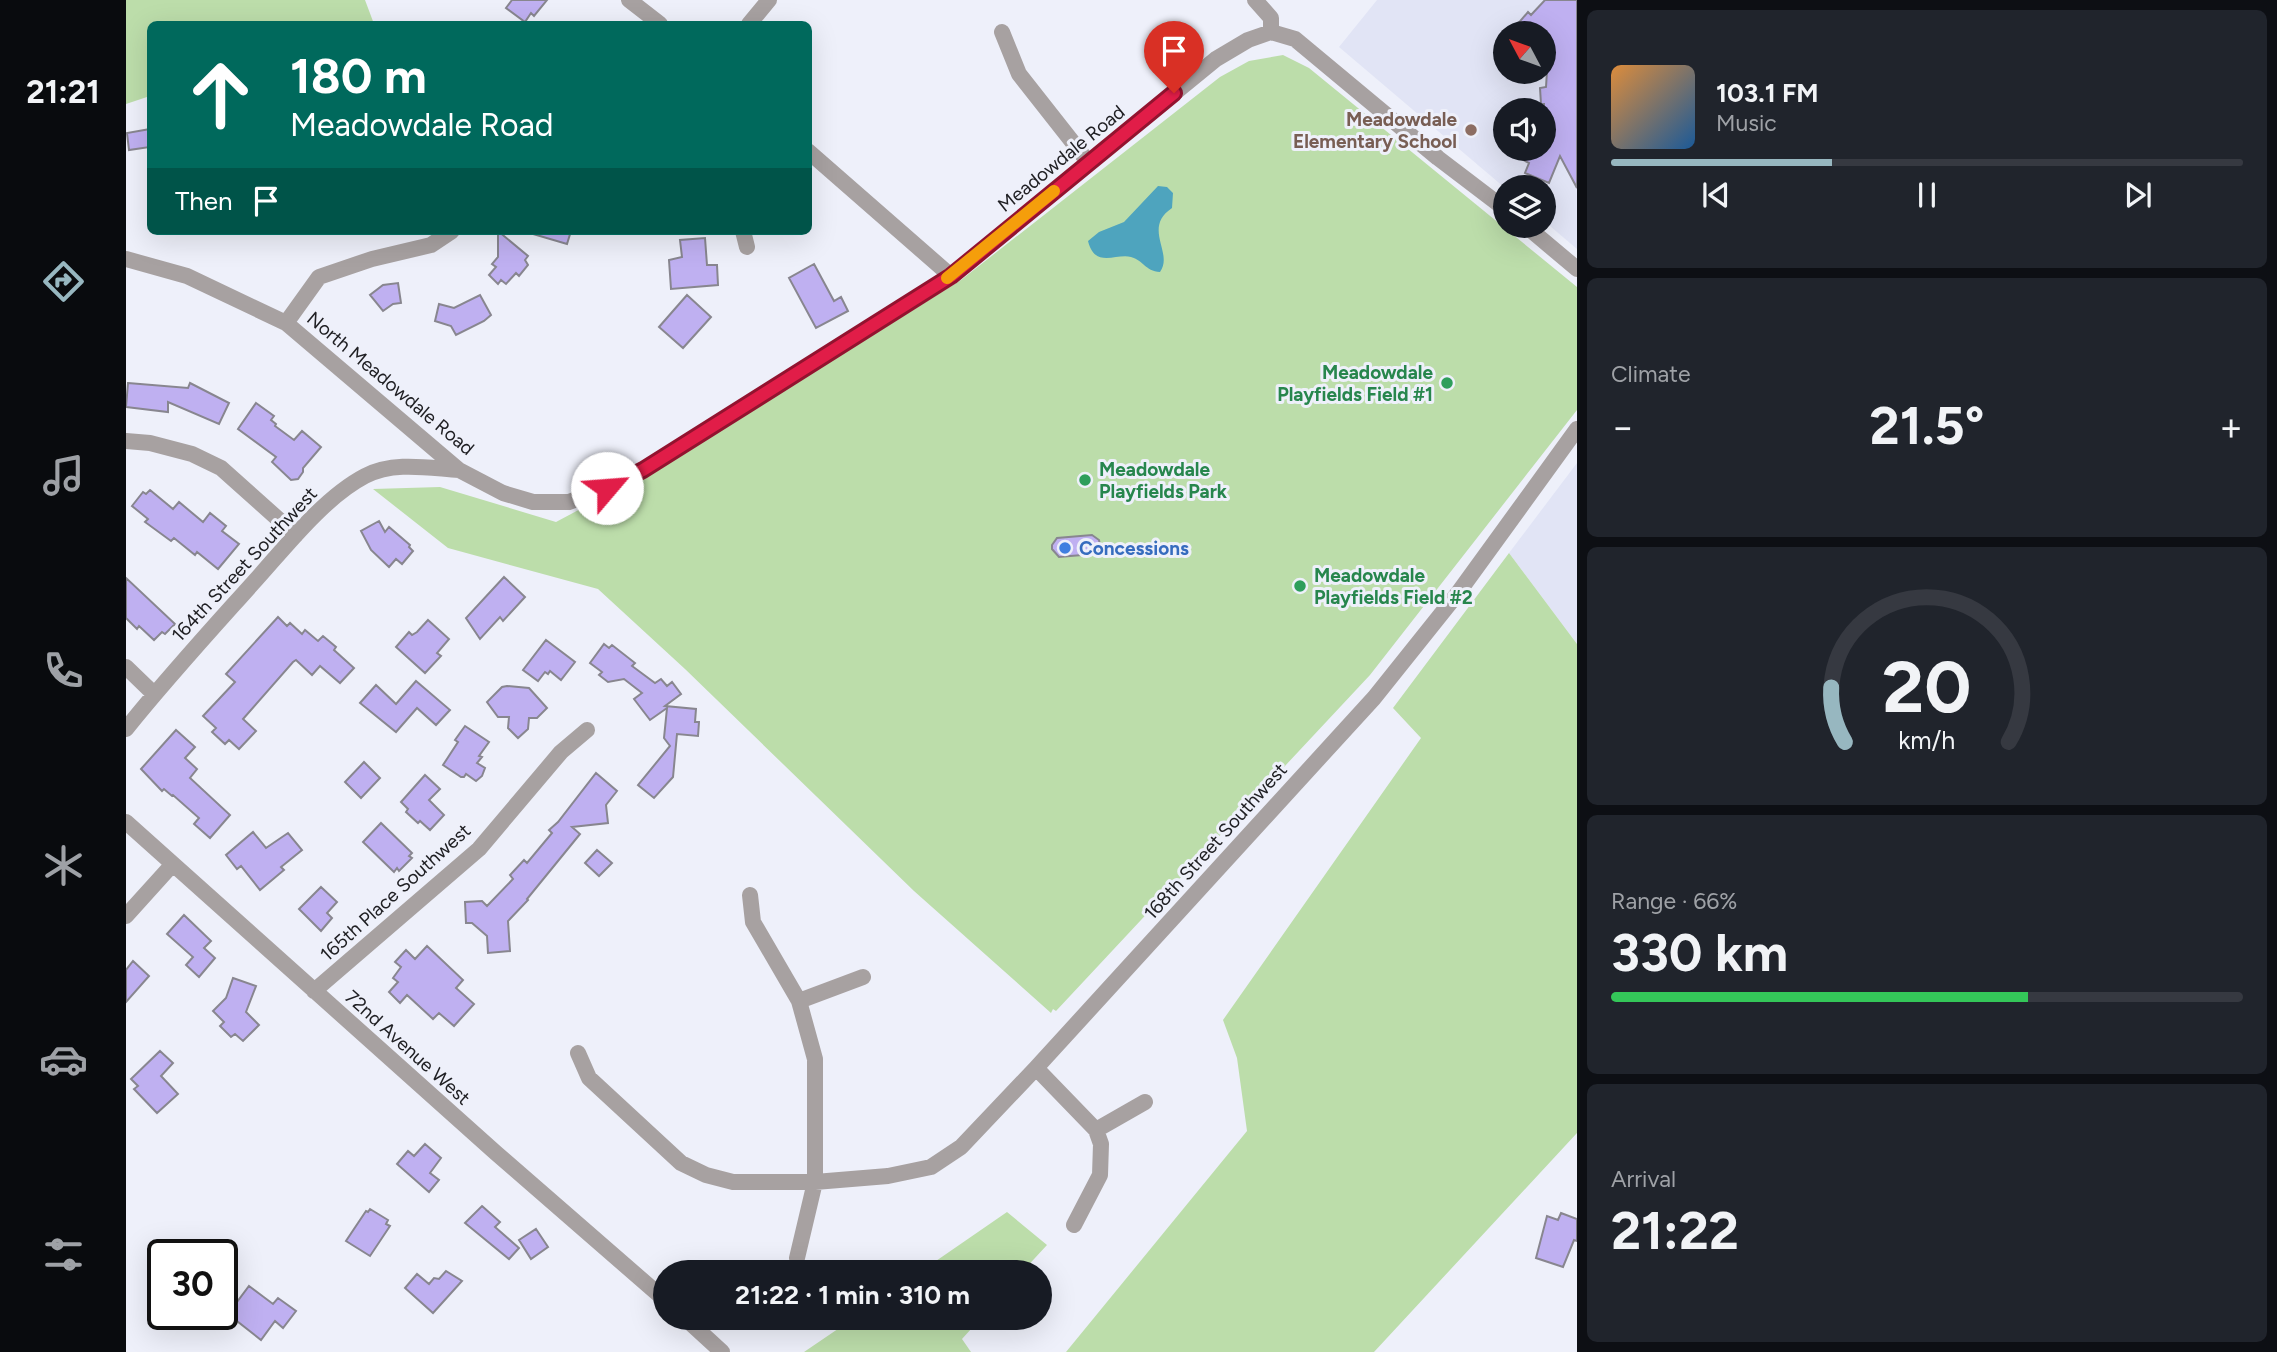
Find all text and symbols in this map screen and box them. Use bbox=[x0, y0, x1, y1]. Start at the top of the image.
pin bbox=[1144, 21, 1204, 93]
north arrow bbox=[1493, 21, 1556, 84]
map controls bbox=[1493, 21, 1556, 238]
icon: arrive bbox=[1155, 32, 1193, 70]
text: 180 m bbox=[290, 46, 427, 105]
icon: ahead bbox=[175, 49, 266, 140]
text: 21:21 bbox=[26, 73, 100, 111]
text: 103.1 FM bbox=[1716, 77, 1819, 109]
button: sound bbox=[1493, 98, 1556, 161]
street label: Meadowdale Road bbox=[993, 100, 1129, 217]
text: Meadowdale Road bbox=[290, 106, 554, 144]
place label: Meadowdale Elementary School bbox=[1293, 108, 1457, 153]
text: Music bbox=[1716, 109, 1777, 137]
marker: Meadowdale Elementary School bbox=[1463, 122, 1479, 138]
button: layers bbox=[1493, 175, 1556, 238]
icon: previous bbox=[1697, 176, 1735, 214]
icon: pause bbox=[1908, 176, 1946, 214]
icon: next bbox=[2119, 176, 2157, 214]
icon: arrive bbox=[247, 182, 285, 220]
text: Then bbox=[175, 185, 233, 217]
icon: directions bbox=[39, 257, 88, 306]
street label: North Meadowdale Road bbox=[302, 307, 479, 460]
text: Climate bbox=[1611, 360, 1690, 388]
place label: Meadowdale Playfields Field #1 bbox=[1277, 361, 1433, 406]
marker: Meadowdale Playfields Field #1 bbox=[1439, 375, 1455, 391]
text: 21.5° bbox=[1870, 395, 1984, 457]
text: − bbox=[1611, 404, 1635, 450]
text: + bbox=[2219, 404, 2243, 450]
icon: music bbox=[39, 451, 88, 500]
position arrow bbox=[570, 451, 644, 525]
place label: Meadowdale Playfields Park bbox=[1099, 458, 1228, 503]
marker: Meadowdale Playfields Park bbox=[1077, 472, 1093, 488]
street label: 164th Street Southwest bbox=[167, 482, 322, 646]
place label: Concessions bbox=[1079, 537, 1189, 560]
marker: Concessions bbox=[1057, 540, 1073, 556]
place label: Meadowdale Playfields Field #2 bbox=[1314, 564, 1473, 609]
marker: Meadowdale Playfields Field #2 bbox=[1292, 578, 1308, 594]
text: 20 bbox=[1882, 643, 1972, 730]
icon: phone bbox=[39, 646, 88, 695]
text: km/h bbox=[1898, 725, 1956, 755]
street label: 168th Street Southwest bbox=[1139, 758, 1292, 924]
street label: 165th Place Southwest bbox=[315, 819, 475, 966]
icon: climate bbox=[39, 841, 88, 890]
text: Range · 66% bbox=[1611, 887, 1737, 915]
text: 330 km bbox=[1611, 922, 1788, 984]
street label: 72nd Avenue West bbox=[340, 985, 475, 1109]
icon: car bbox=[39, 1035, 88, 1084]
text: Arrival bbox=[1611, 1165, 1676, 1193]
text: 21:22 bbox=[1611, 1200, 1739, 1262]
icon: filters bbox=[39, 1230, 88, 1279]
speed limit sign: 30 bbox=[147, 1239, 238, 1330]
text: 21:22 · 1 min · 310 m bbox=[735, 1279, 970, 1311]

